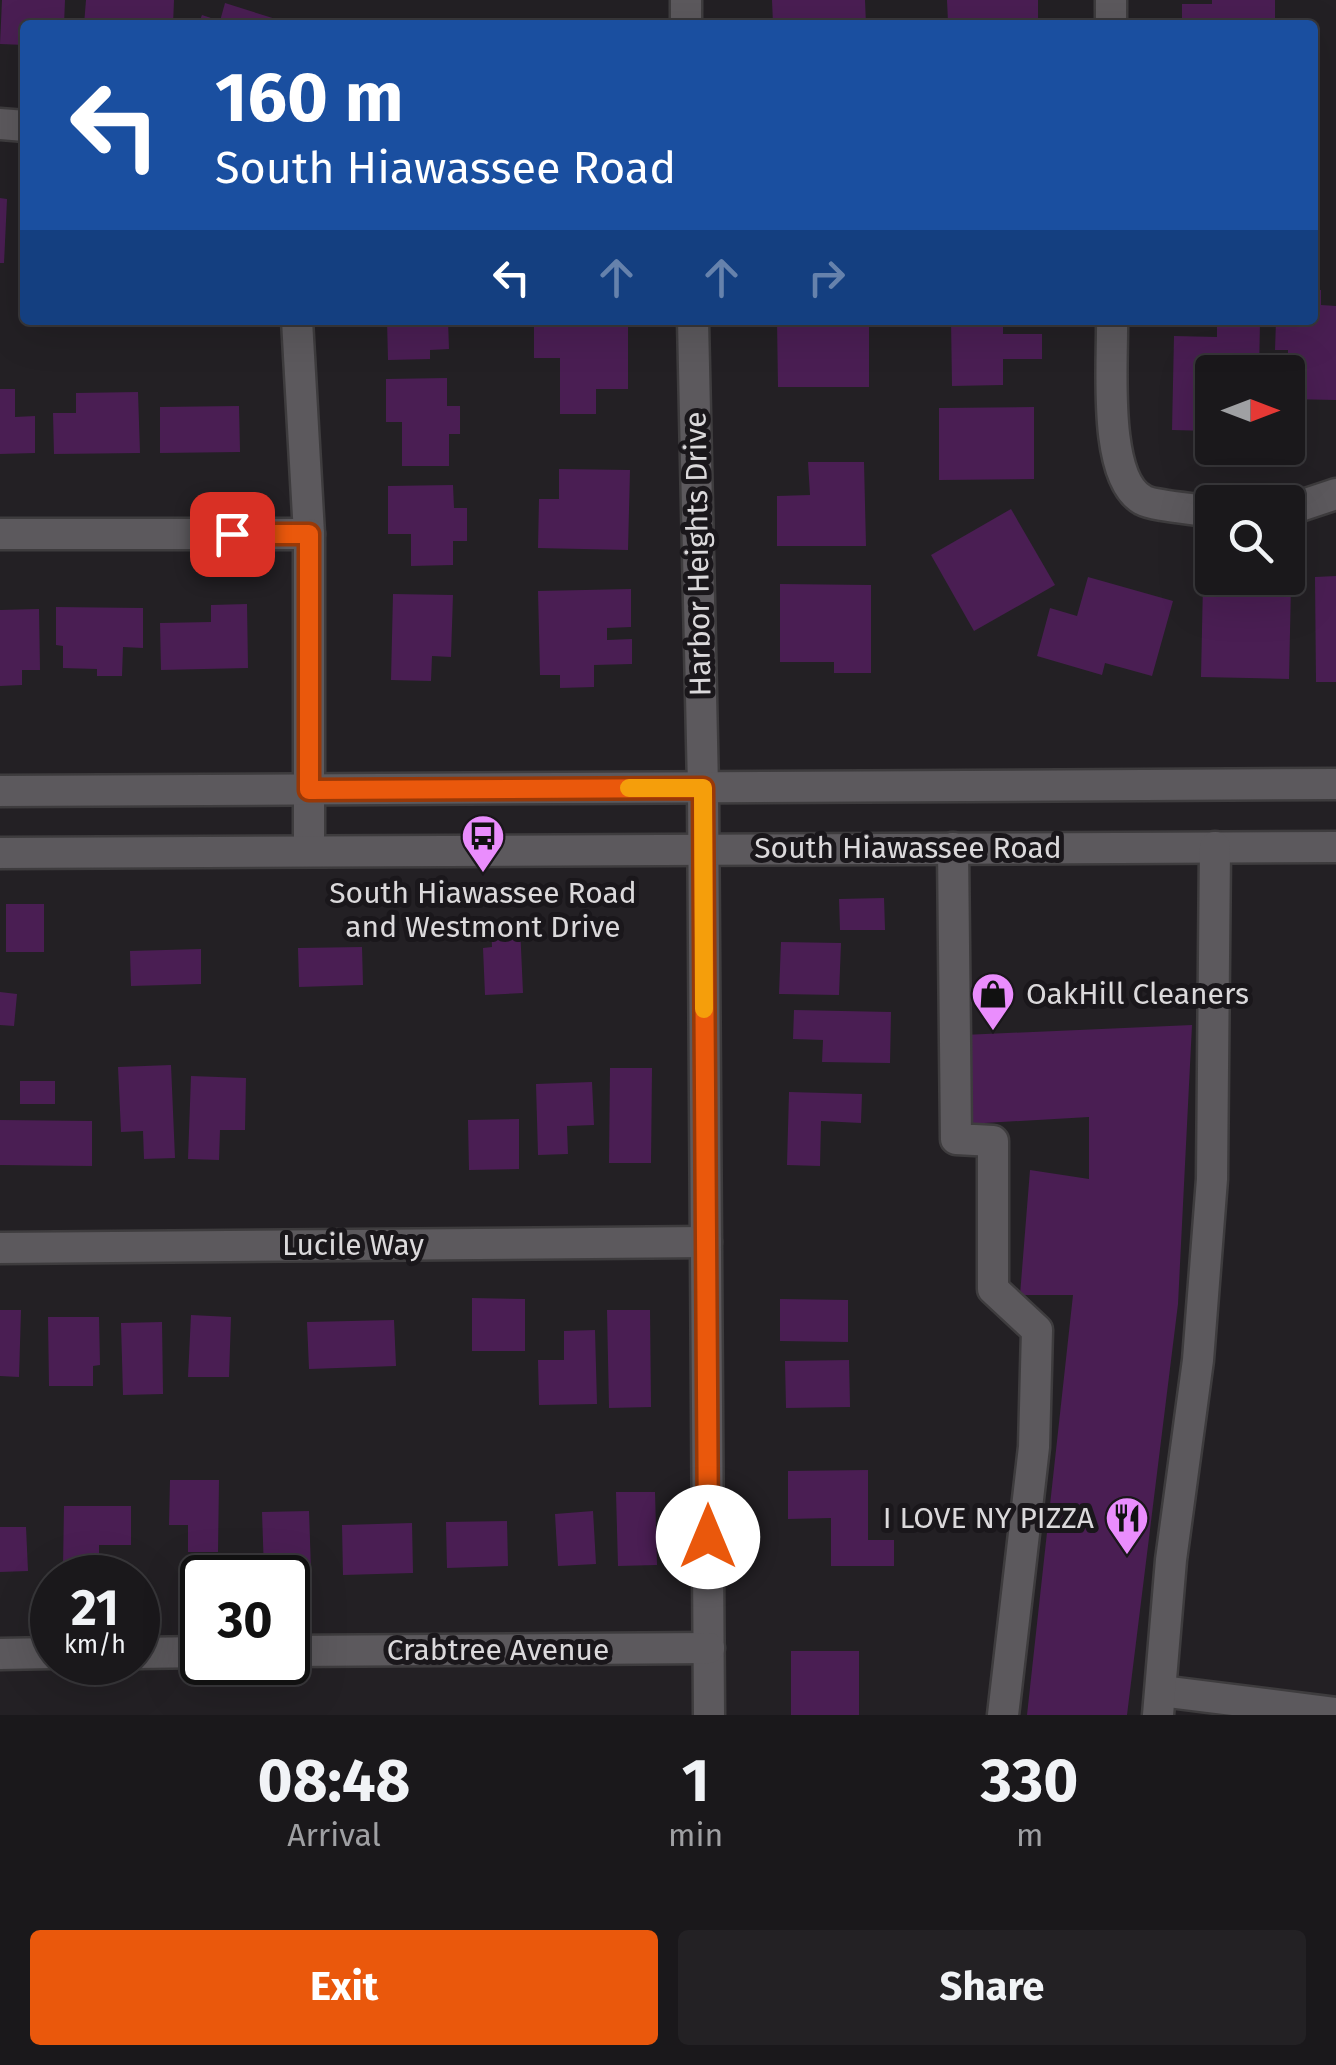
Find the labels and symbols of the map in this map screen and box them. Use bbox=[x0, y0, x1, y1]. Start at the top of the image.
north arrow bbox=[1195, 355, 1305, 465]
street label: Harbor Heights Drive bbox=[678, 411, 718, 697]
pin bbox=[190, 492, 275, 577]
bus stop icon: South Hiawassee Road and Westmont Drive bbox=[460, 813, 506, 874]
street label: South Hiawassee Road bbox=[754, 830, 1062, 866]
place label: South Hiawassee Road and Westmont Drive bbox=[329, 875, 637, 945]
shop icon: OakHill Cleaners bbox=[970, 971, 1016, 1032]
place label: OakHill Cleaners bbox=[1026, 976, 1249, 1012]
street label: Lucile Way bbox=[282, 1227, 424, 1263]
position arrow bbox=[656, 1485, 760, 1589]
restaurant icon: I LOVE NY PIZZA bbox=[1104, 1495, 1150, 1556]
place label: I LOVE NY PIZZA bbox=[883, 1500, 1095, 1536]
speed limit sign: 30 bbox=[180, 1555, 310, 1685]
street label: Crabtree Avenue bbox=[387, 1632, 609, 1668]

